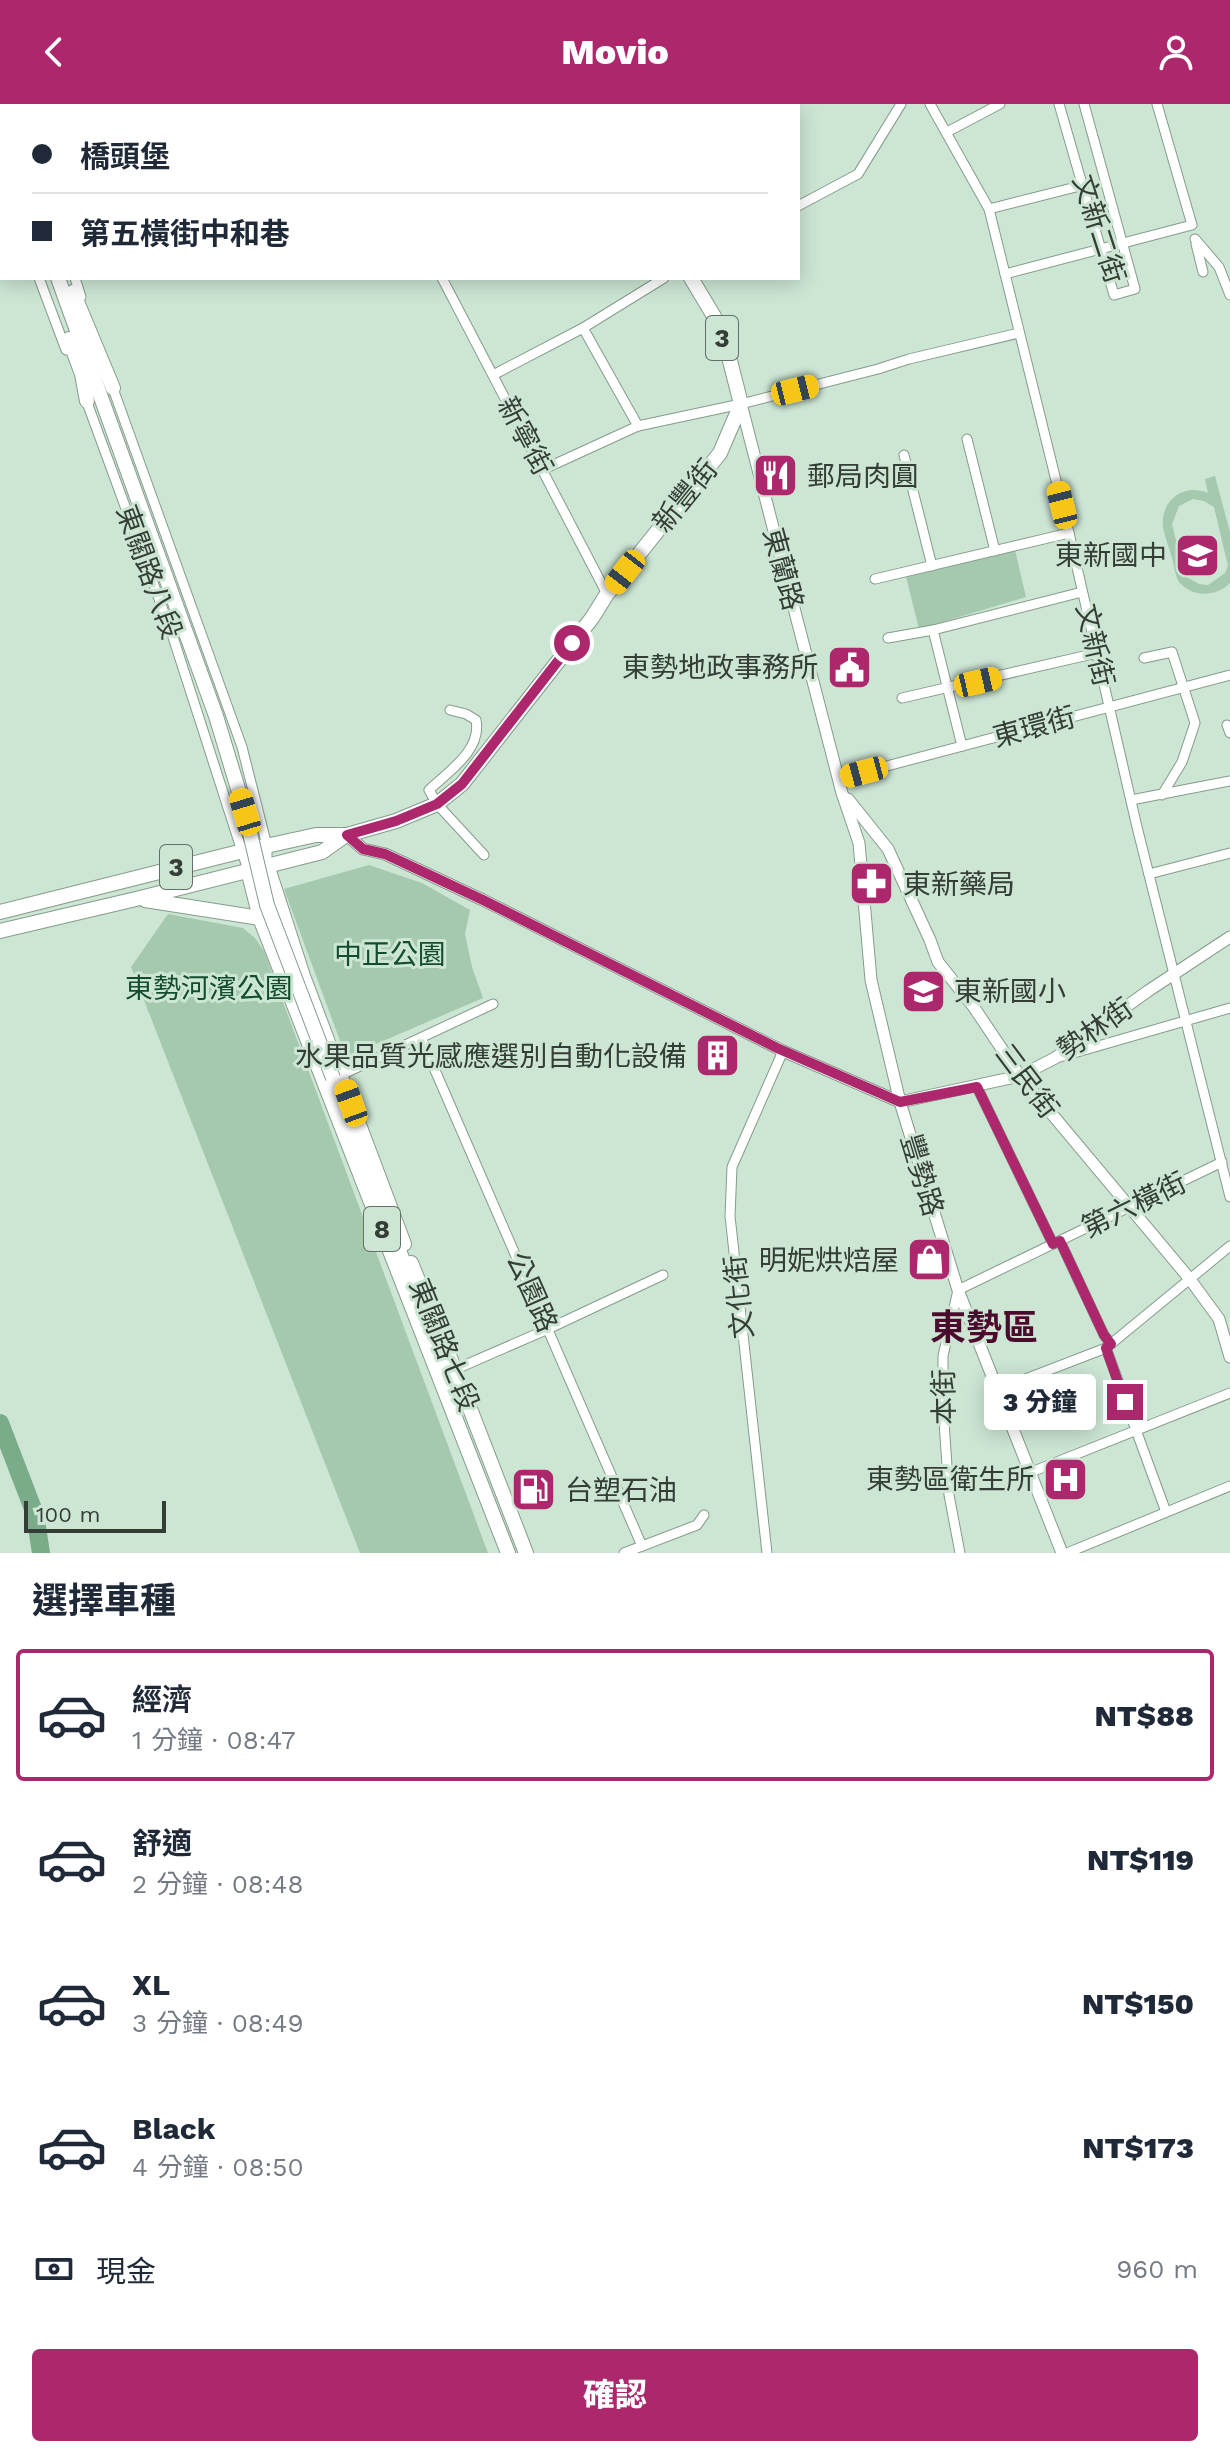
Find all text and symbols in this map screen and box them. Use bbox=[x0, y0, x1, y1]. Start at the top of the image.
icon: back bbox=[32, 30, 76, 74]
icon: person bbox=[1154, 30, 1198, 74]
text: Movio bbox=[561, 31, 669, 73]
text: 橋頭堡 bbox=[80, 139, 170, 174]
street label: 文新二街 bbox=[1066, 171, 1132, 287]
text: 第五橫街中和巷 bbox=[80, 216, 290, 251]
road number: 3 bbox=[706, 316, 738, 360]
car bbox=[769, 373, 821, 407]
street label: 新寧街 bbox=[491, 391, 559, 481]
restaurant icon: 郵局肉圓 bbox=[752, 452, 800, 500]
street label: 新豐街 bbox=[646, 453, 724, 539]
place label: 郵局肉圓 bbox=[807, 460, 919, 493]
car bbox=[1045, 479, 1079, 531]
street label: 東關路八段 bbox=[110, 501, 188, 643]
street label: 東蘭路 bbox=[756, 524, 810, 614]
school or university icon: 東新國中 bbox=[1174, 531, 1222, 579]
place label: 東新國中 bbox=[1055, 539, 1167, 572]
car bbox=[601, 546, 649, 598]
street label: 文新街 bbox=[1069, 600, 1121, 690]
route start bbox=[554, 625, 590, 661]
public building icon: 東勢地政事務所 bbox=[825, 643, 873, 691]
place label: 東勢地政事務所 bbox=[622, 651, 818, 684]
car bbox=[952, 665, 1004, 699]
street label: 東環街 bbox=[989, 700, 1079, 754]
car bbox=[838, 754, 890, 790]
car bbox=[227, 786, 263, 838]
road number: 3 bbox=[160, 845, 192, 889]
pharmacy icon: 東新藥局 bbox=[848, 860, 896, 908]
place label: 東新藥局 bbox=[903, 868, 1015, 901]
park label: 中正公園 bbox=[334, 938, 446, 971]
school or university icon: 東新國小 bbox=[899, 967, 947, 1015]
park label: 東勢河濱公園 bbox=[125, 972, 293, 1005]
place label: 東新國小 bbox=[954, 975, 1066, 1008]
street label: 勢林街 bbox=[1051, 991, 1139, 1067]
building icon: 水果品質光感應選別自動化設備 bbox=[694, 1032, 742, 1080]
street label: 三民街 bbox=[989, 1038, 1065, 1124]
place label: 水果品質光感應選別自動化設備 bbox=[295, 1040, 687, 1073]
car bbox=[332, 1076, 370, 1130]
street label: 豐勢路 bbox=[894, 1130, 950, 1220]
street label: 第六橫街 bbox=[1076, 1166, 1192, 1244]
road number: 8 bbox=[364, 1207, 400, 1251]
shop icon: 明妮烘焙屋 bbox=[906, 1236, 954, 1284]
place label: 明妮烘焙屋 bbox=[759, 1244, 899, 1277]
street label: 公園路 bbox=[500, 1247, 564, 1337]
street label: 文化街 bbox=[718, 1253, 760, 1341]
street label: 東關路七段 bbox=[402, 1274, 486, 1416]
district label: 東勢區 bbox=[930, 1307, 1038, 1349]
street label: 本街 bbox=[927, 1369, 961, 1425]
callout: 3 分鐘 bbox=[985, 1374, 1097, 1430]
route end bbox=[1107, 1384, 1143, 1420]
text: 3 分鐘 bbox=[1003, 1387, 1077, 1417]
hospital icon: 東勢區衛生所 bbox=[1041, 1455, 1089, 1503]
place label: 東勢區衛生所 bbox=[866, 1463, 1034, 1496]
fuel station icon: 台塑石油 bbox=[510, 1466, 558, 1514]
place label: 台塑石油 bbox=[565, 1474, 677, 1507]
scale bar bbox=[24, 1497, 166, 1533]
text: 100 m bbox=[36, 1502, 100, 1527]
text: 選擇車種 bbox=[32, 1580, 176, 1622]
icon: car bbox=[36, 1679, 108, 1751]
text: 經濟 bbox=[132, 1682, 192, 1717]
text: NT$88 bbox=[1094, 1698, 1194, 1733]
text: 1 分鐘 · 08:47 bbox=[132, 1725, 296, 1755]
icon: car bbox=[36, 1823, 108, 1895]
text: 舒適 bbox=[132, 1826, 192, 1861]
text: NT$119 bbox=[1087, 1842, 1194, 1877]
text: 2 分鐘 · 08:48 bbox=[132, 1869, 303, 1899]
icon: car bbox=[36, 1967, 108, 2039]
text: XL bbox=[132, 1967, 170, 2002]
text: NT$150 bbox=[1082, 1986, 1194, 2021]
text: 3 分鐘 · 08:49 bbox=[132, 2008, 303, 2038]
icon: car bbox=[36, 2111, 108, 2183]
text: Black bbox=[132, 2111, 216, 2146]
text: NT$173 bbox=[1082, 2130, 1194, 2165]
text: 4 分鐘 · 08:50 bbox=[132, 2152, 304, 2182]
icon: cash bbox=[32, 2247, 76, 2291]
text: 現金 bbox=[96, 2254, 156, 2289]
text: 960 m bbox=[1116, 2254, 1198, 2284]
button: 確認 bbox=[32, 2349, 1198, 2441]

